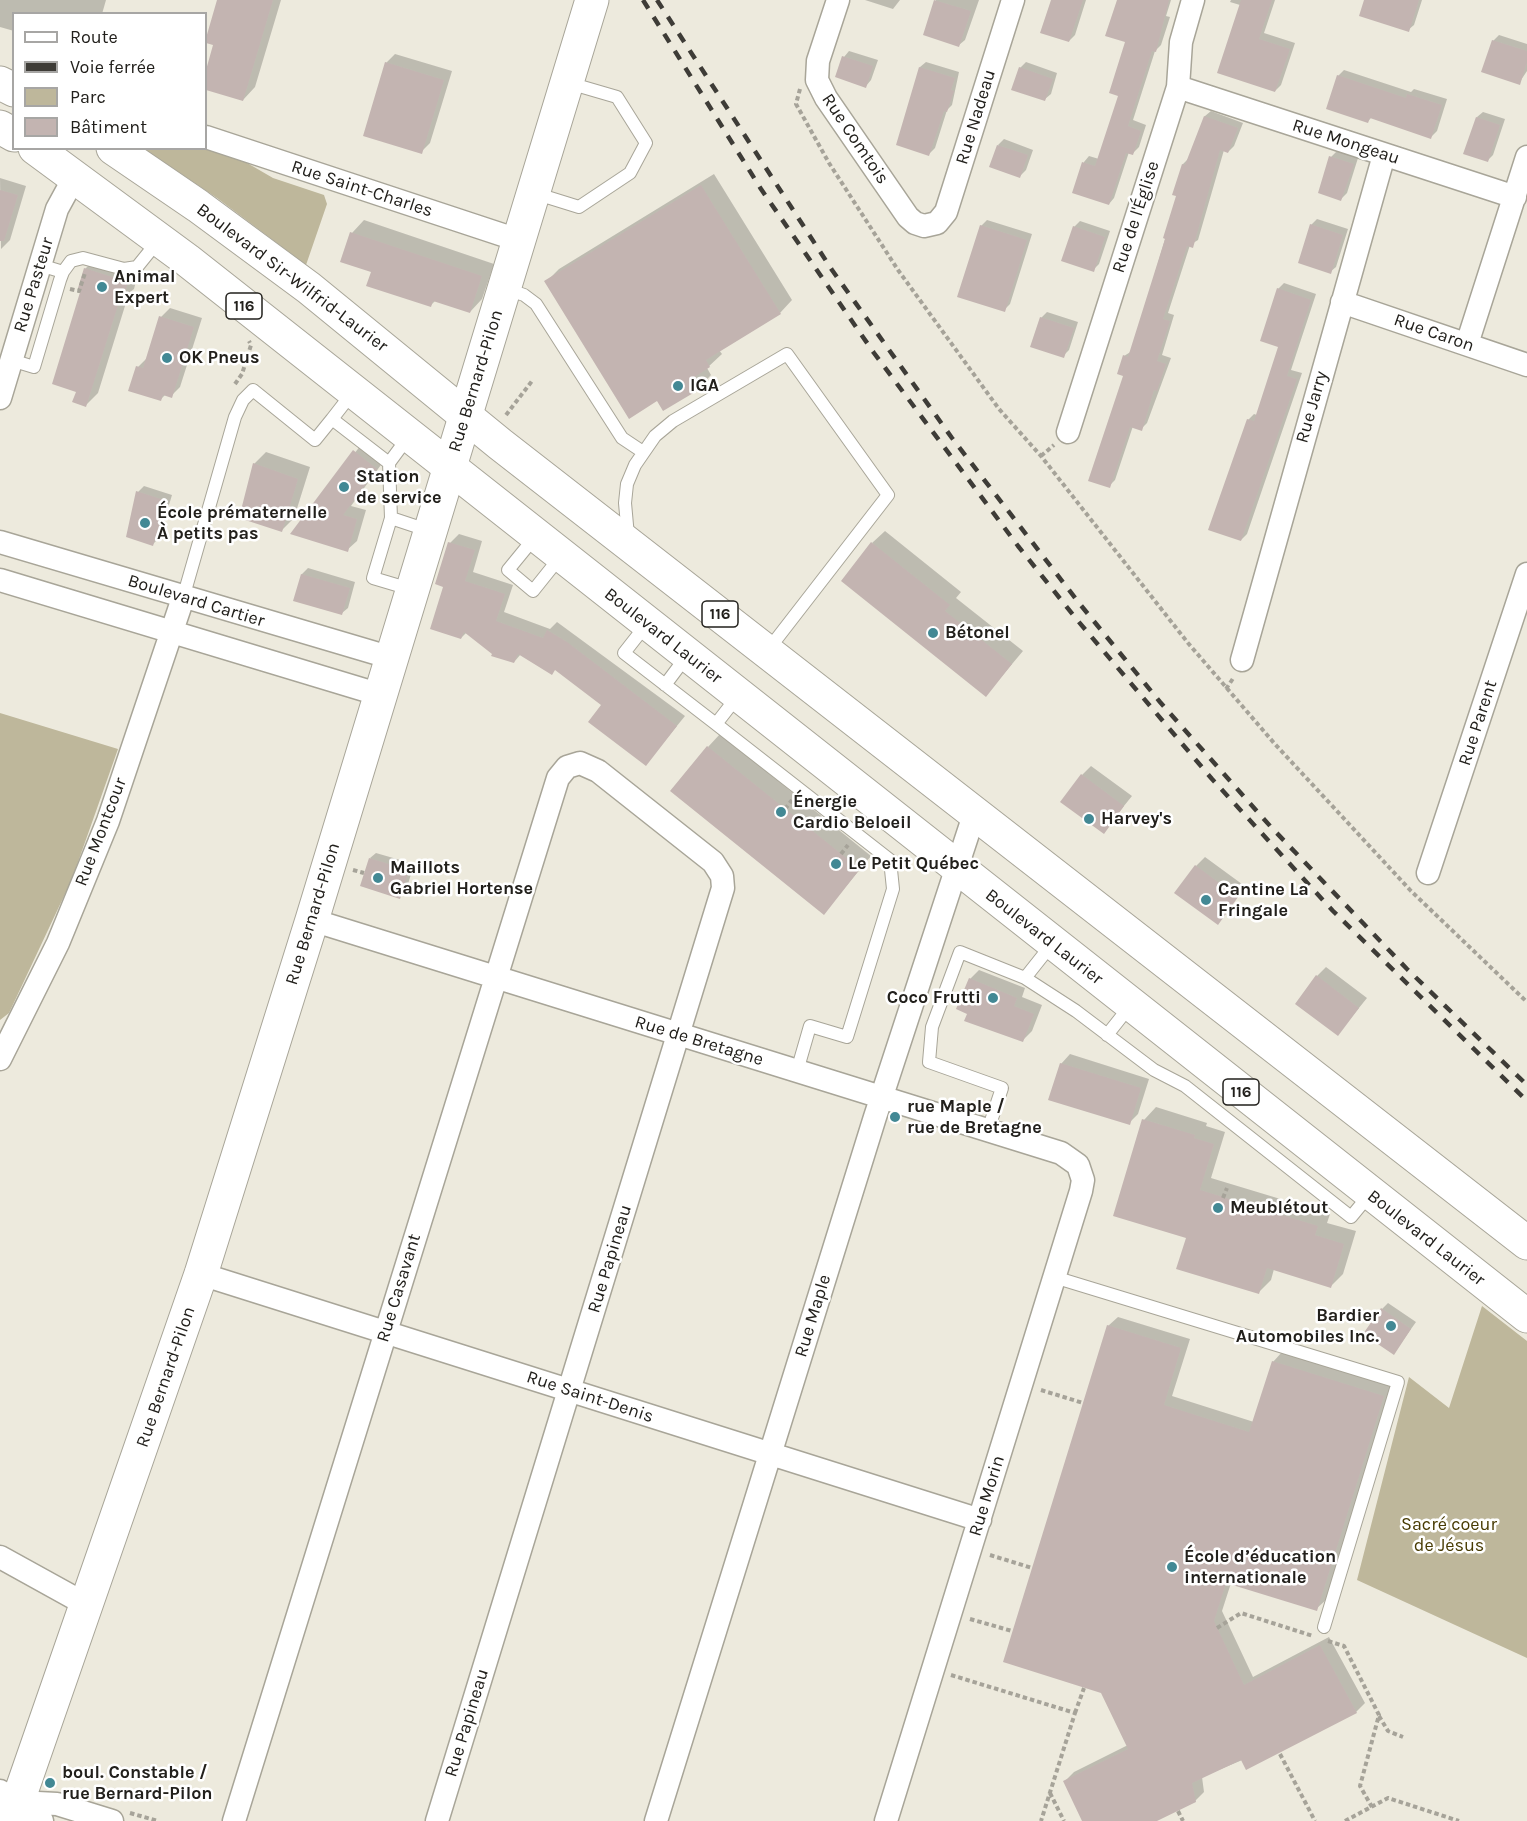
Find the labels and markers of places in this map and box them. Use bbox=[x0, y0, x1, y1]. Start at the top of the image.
place label: Animal Expert bbox=[114, 266, 175, 308]
marker: Animal Expert bbox=[95, 280, 109, 294]
place label: OK Pneus bbox=[179, 347, 260, 369]
marker: OK Pneus bbox=[160, 351, 174, 365]
place label: IGA bbox=[690, 375, 719, 397]
marker: IGA bbox=[671, 379, 685, 393]
place label: Station de service bbox=[356, 466, 442, 508]
marker: Station de service bbox=[337, 480, 351, 494]
place label: École prématernelle À petits pas bbox=[157, 502, 327, 544]
marker: École prématernelle À petits pas bbox=[138, 516, 152, 530]
place label: Bétonel bbox=[945, 622, 1010, 644]
marker: Bétonel bbox=[926, 626, 940, 640]
place label: Énergie Cardio Beloeil bbox=[793, 791, 911, 834]
marker: Énergie Cardio Beloeil bbox=[774, 805, 788, 819]
place label: Harvey's bbox=[1101, 808, 1172, 830]
marker: Harvey's bbox=[1082, 812, 1096, 826]
place label: Le Petit Québec bbox=[848, 853, 979, 875]
place label: Maillots Gabriel Hortense bbox=[390, 857, 533, 900]
marker: Le Petit Québec bbox=[829, 857, 843, 871]
marker: Maillots Gabriel Hortense bbox=[371, 871, 385, 885]
place label: Cantine La Fringale bbox=[1218, 879, 1309, 922]
marker: Cantine La Fringale bbox=[1199, 893, 1213, 907]
place label: Coco Frutti bbox=[887, 987, 981, 1009]
marker: Coco Frutti bbox=[986, 991, 1000, 1005]
place label: rue Maple / rue de Bretagne bbox=[907, 1096, 1042, 1138]
marker: rue Maple / rue de Bretagne bbox=[888, 1110, 902, 1124]
place label: Meublétout bbox=[1230, 1197, 1328, 1219]
marker: Meublétout bbox=[1211, 1201, 1225, 1215]
place label: Bardier Automobiles Inc. bbox=[1236, 1305, 1379, 1348]
marker: Bardier Automobiles Inc. bbox=[1384, 1319, 1398, 1333]
place label: École d’éducation internationale bbox=[1184, 1546, 1336, 1588]
marker: École d’éducation internationale bbox=[1165, 1560, 1179, 1574]
place label: boul. Constable / rue Bernard-Pilon bbox=[62, 1762, 213, 1804]
marker: boul. Constable / rue Bernard-Pilon bbox=[43, 1776, 57, 1790]

